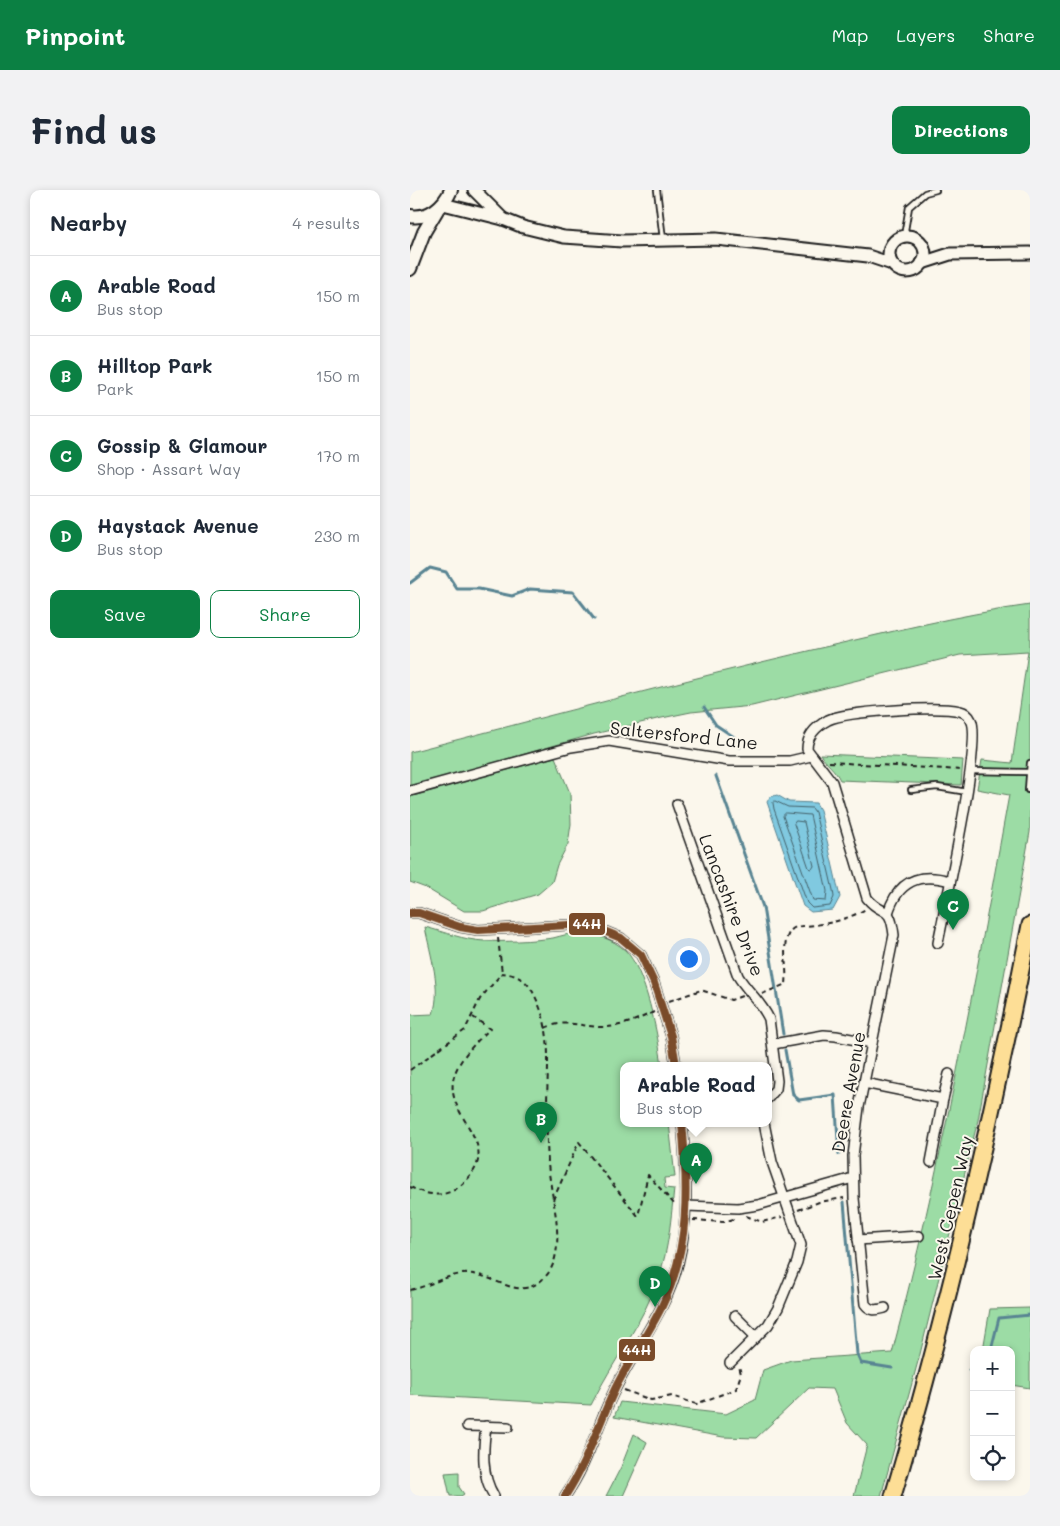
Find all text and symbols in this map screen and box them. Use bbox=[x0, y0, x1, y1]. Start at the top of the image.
text: Pinpoint bbox=[25, 20, 126, 51]
text: Map bbox=[832, 23, 868, 47]
text: Layers bbox=[896, 23, 955, 47]
text: Share bbox=[983, 23, 1035, 47]
button: Directions bbox=[892, 106, 1030, 154]
text: Find us bbox=[30, 107, 157, 153]
text: Nearby bbox=[50, 209, 127, 236]
text: 4 results bbox=[292, 212, 360, 233]
text: Arable Road bbox=[97, 273, 216, 298]
text: A bbox=[60, 285, 72, 306]
text: 150 m bbox=[316, 285, 360, 306]
text: Bus stop bbox=[97, 298, 163, 319]
text: Hilltop Park bbox=[97, 353, 213, 378]
text: B bbox=[61, 365, 71, 386]
text: 150 m bbox=[316, 365, 360, 386]
text: Park bbox=[97, 378, 133, 399]
text: Gossip & Glamour bbox=[97, 433, 267, 458]
text: C bbox=[60, 445, 72, 466]
text: 170 m bbox=[316, 445, 360, 466]
text: Shop · Assart Way bbox=[97, 458, 241, 479]
text: Haystack Avenue bbox=[97, 513, 258, 538]
text: D bbox=[60, 525, 72, 546]
text: 230 m bbox=[314, 525, 360, 546]
text: Bus stop bbox=[97, 538, 163, 559]
button: Save bbox=[50, 590, 200, 638]
button: Share bbox=[210, 590, 360, 638]
street label: Saltersford Lane bbox=[609, 715, 759, 755]
street label: Lancashire Drive bbox=[694, 831, 770, 979]
pin: C bbox=[937, 889, 969, 930]
line badge: 44H bbox=[568, 912, 606, 936]
text: 44H bbox=[572, 914, 602, 933]
your location bbox=[676, 946, 702, 972]
street label: Deere Avenue bbox=[826, 1029, 870, 1155]
popup bbox=[620, 1062, 772, 1127]
text: Arable Road bbox=[637, 1072, 755, 1097]
text: Bus stop bbox=[637, 1097, 702, 1118]
pin: B bbox=[525, 1102, 557, 1143]
street label: West Cepen Way bbox=[922, 1133, 978, 1283]
pin: A bbox=[680, 1143, 712, 1184]
pin: D bbox=[639, 1266, 671, 1307]
line badge: 44H bbox=[618, 1338, 656, 1362]
text: 44H bbox=[622, 1340, 652, 1359]
map controls bbox=[970, 1346, 1015, 1481]
button: + bbox=[970, 1346, 1015, 1391]
button: − bbox=[970, 1391, 1015, 1436]
button: locate bbox=[970, 1436, 1015, 1481]

